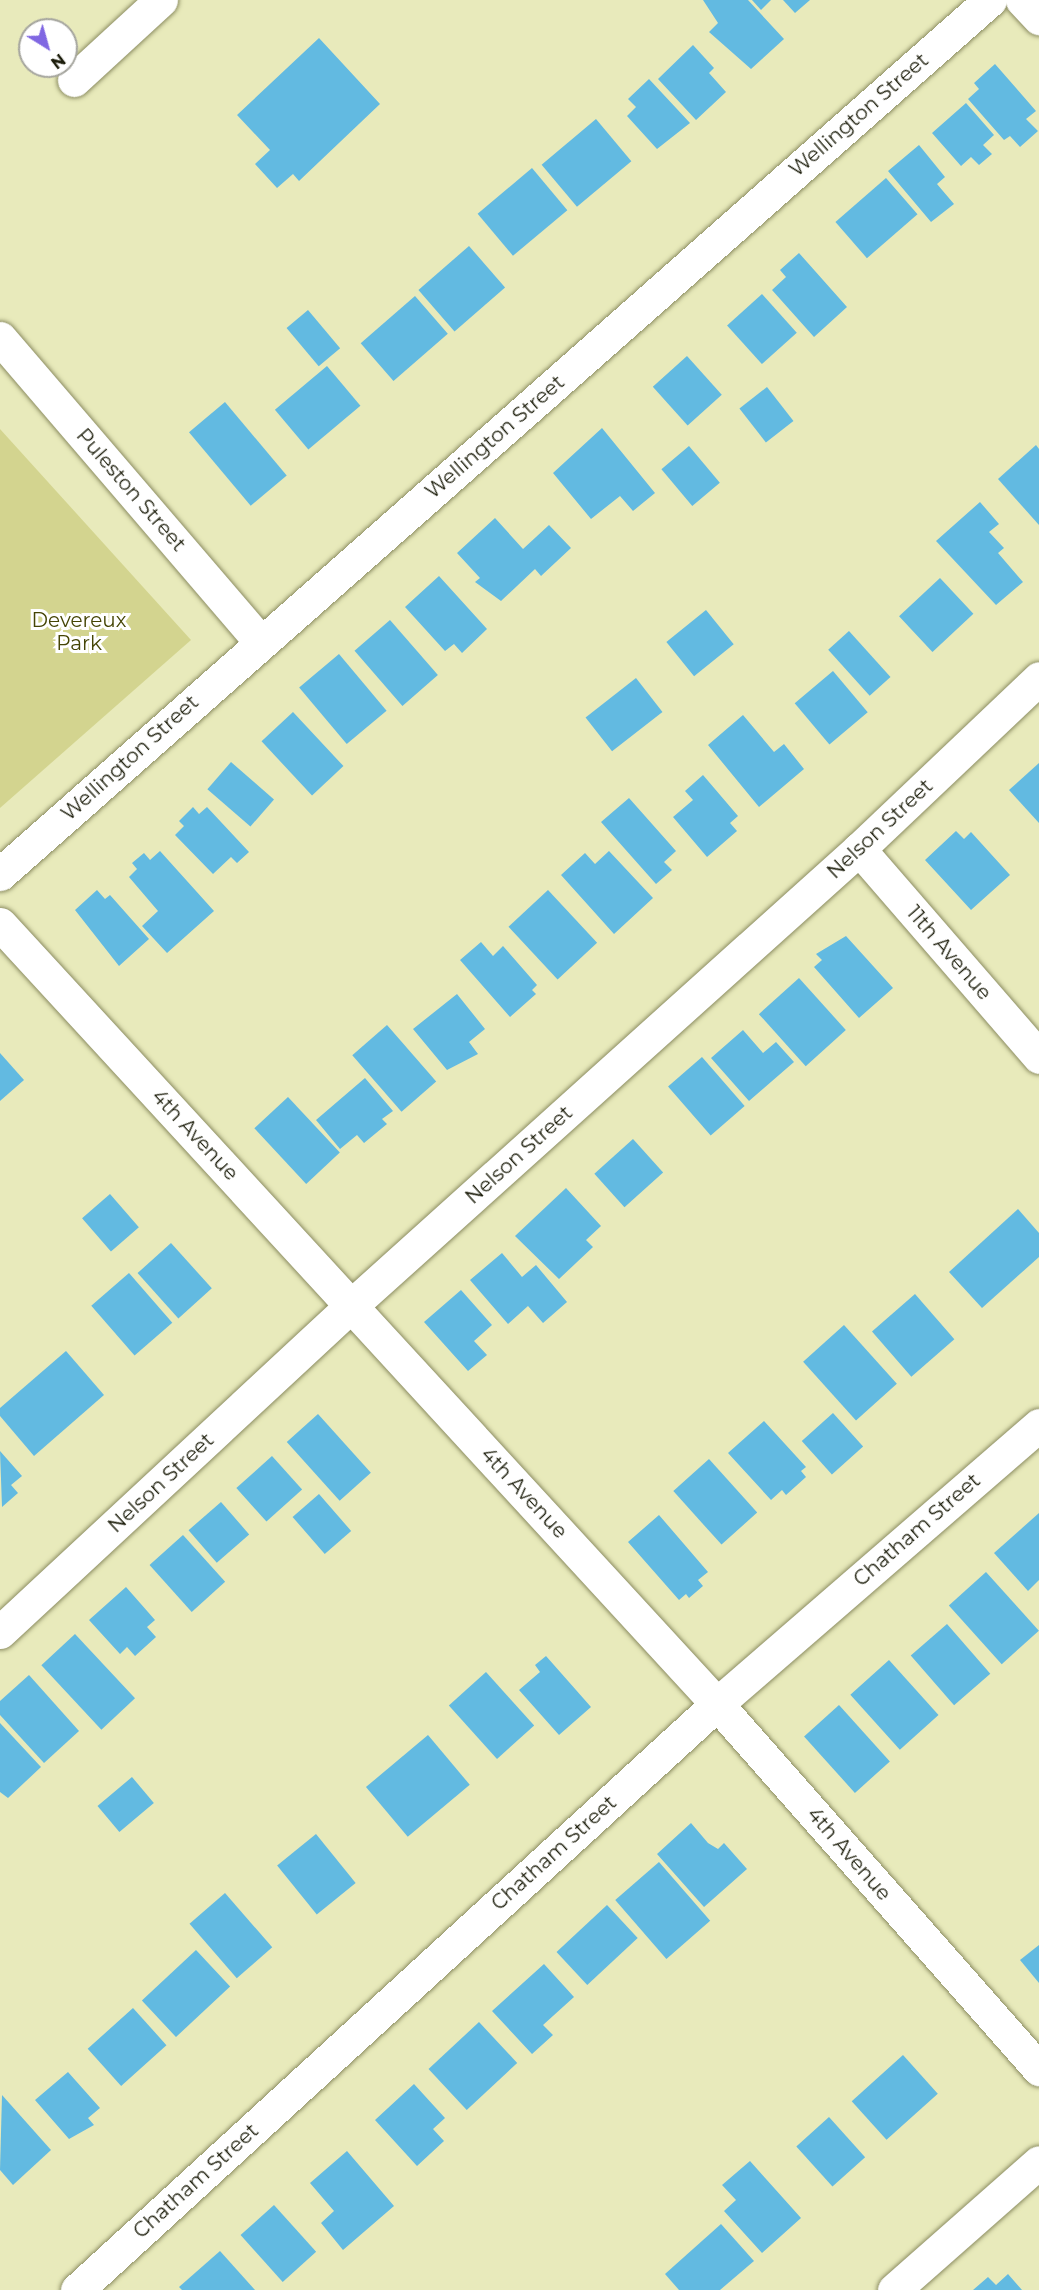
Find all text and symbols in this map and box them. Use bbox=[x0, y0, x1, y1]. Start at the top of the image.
north arrow bbox=[18, 18, 78, 78]
street label: Wellington Street bbox=[785, 48, 933, 182]
text: N bbox=[47, 50, 69, 73]
street label: Wellington Street bbox=[421, 370, 569, 504]
street label: Puleston Street bbox=[71, 424, 191, 556]
park label: Devereux Park bbox=[32, 609, 126, 656]
street label: Wellington Street bbox=[57, 690, 203, 826]
street label: Nelson Street bbox=[822, 774, 938, 884]
street label: 11th Avenue bbox=[902, 901, 996, 1005]
street label: 4th Avenue bbox=[147, 1085, 243, 1185]
street label: Nelson Street bbox=[461, 1101, 577, 1209]
street label: Nelson Street bbox=[103, 1428, 219, 1538]
street label: 4th Avenue bbox=[476, 1443, 572, 1543]
street label: Chatham Street bbox=[849, 1469, 985, 1591]
street label: Chatham Street bbox=[487, 1791, 621, 1915]
street label: 4th Avenue bbox=[802, 1803, 896, 1905]
street label: Chatham Street bbox=[129, 2119, 263, 2243]

